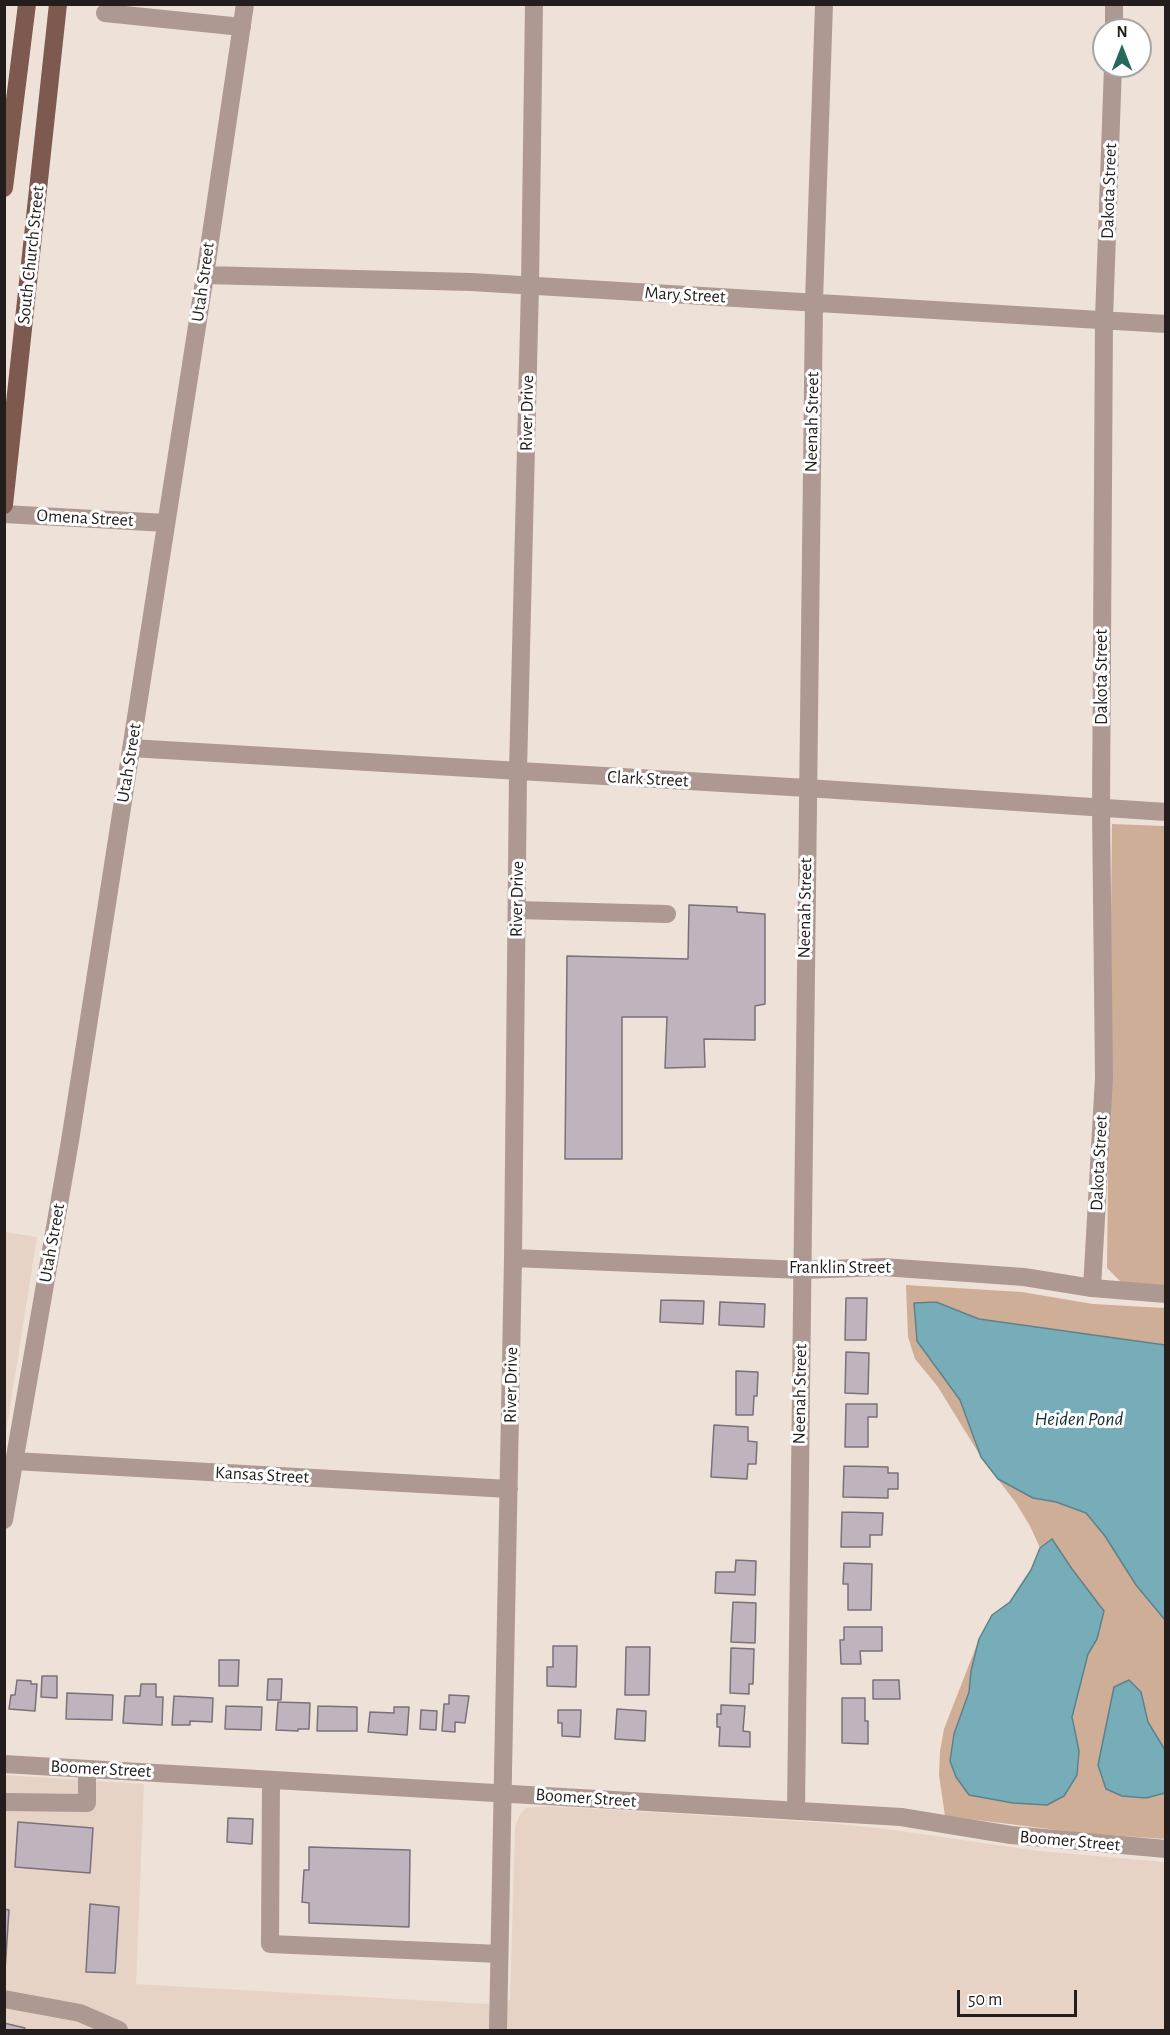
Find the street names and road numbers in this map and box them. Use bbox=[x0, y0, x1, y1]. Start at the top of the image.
street label: Dakota Street bbox=[1097, 143, 1121, 239]
street label: South Church Street bbox=[13, 185, 49, 325]
street label: Utah Street bbox=[187, 241, 219, 323]
street label: Mary Street bbox=[644, 282, 726, 308]
street label: Neenah Street bbox=[800, 371, 824, 473]
street label: River Drive bbox=[516, 375, 538, 451]
street label: Omena Street bbox=[36, 505, 134, 531]
street label: Dakota Street bbox=[1091, 629, 1113, 725]
street label: Utah Street bbox=[112, 722, 146, 804]
street label: Clark Street bbox=[607, 766, 689, 792]
street label: Neenah Street bbox=[793, 857, 817, 959]
street label: River Drive bbox=[506, 861, 528, 937]
street label: Dakota Street bbox=[1086, 1114, 1112, 1212]
street label: Utah Street bbox=[34, 1202, 70, 1284]
street label: Franklin Street bbox=[789, 1257, 891, 1279]
street label: Neenah Street bbox=[788, 1343, 812, 1445]
street label: River Drive bbox=[500, 1347, 522, 1423]
street label: Kansas Street bbox=[214, 1462, 310, 1488]
street label: Boomer Street bbox=[50, 1756, 152, 1782]
street label: Boomer Street bbox=[535, 1784, 637, 1812]
street label: Boomer Street bbox=[1019, 1826, 1121, 1856]

